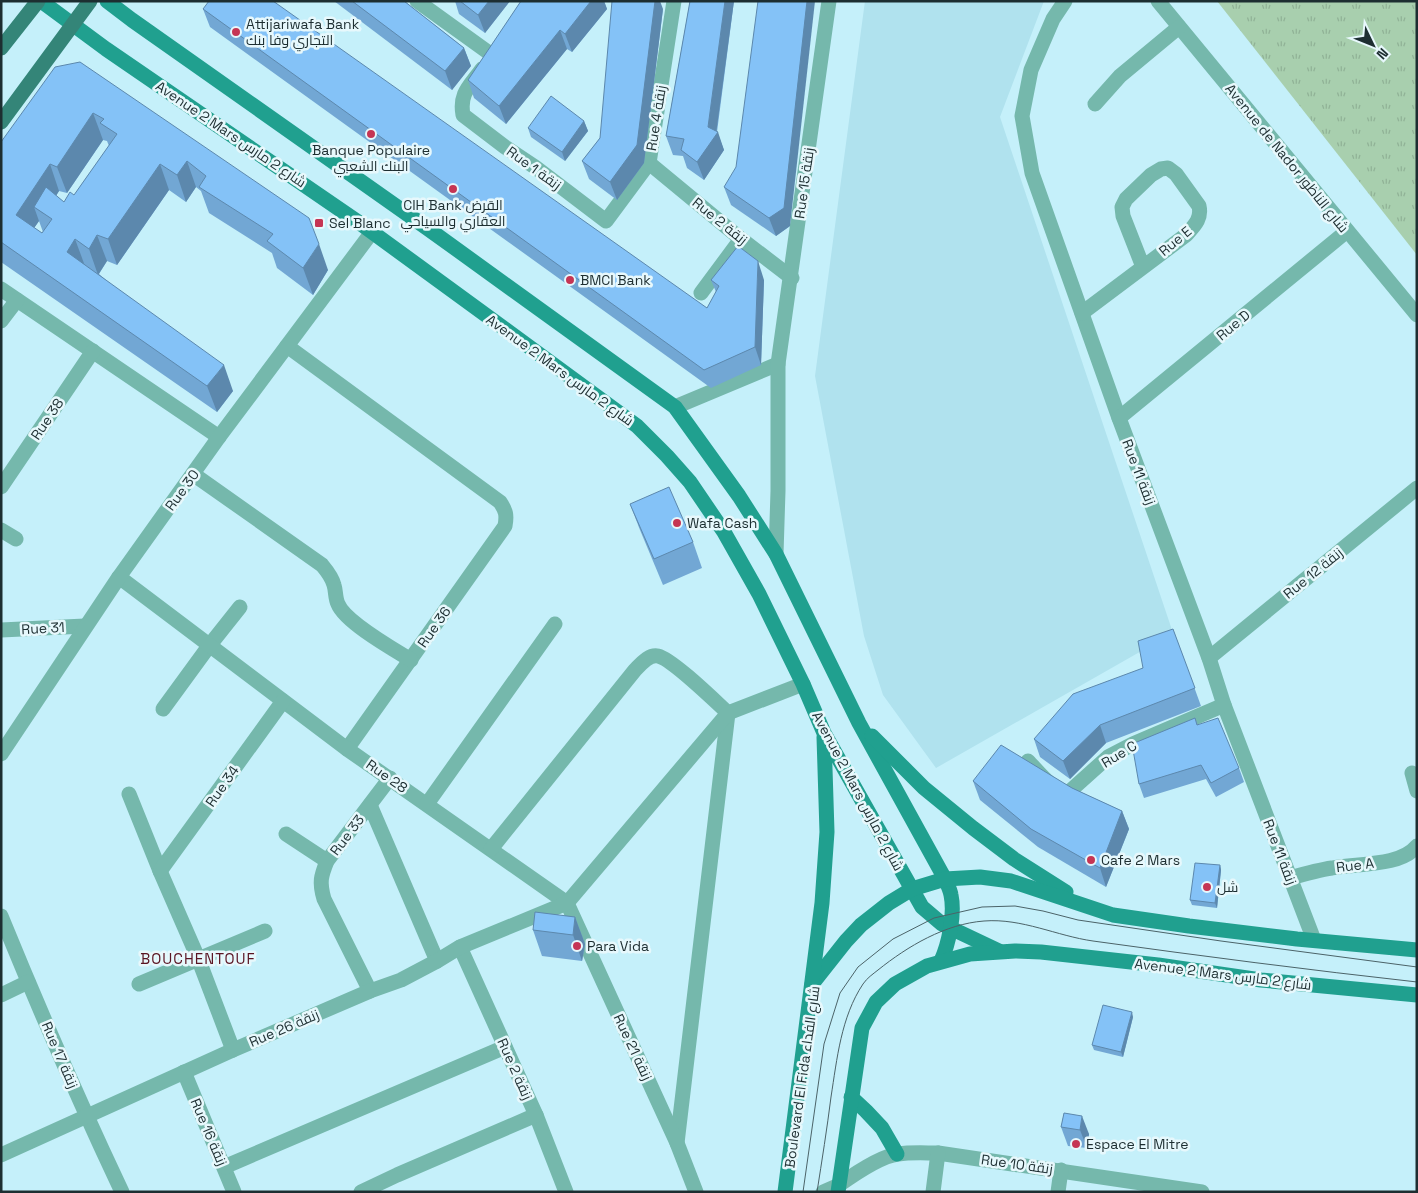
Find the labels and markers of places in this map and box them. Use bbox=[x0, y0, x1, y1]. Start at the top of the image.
place label: Attijariwafa Bank التجاري وفا بنك bbox=[246, 15, 360, 52]
marker: Attijariwafa Bank التجاري وفا بنك bbox=[230, 26, 242, 38]
marker: Banque Populaire البنك الشعبي bbox=[365, 128, 377, 140]
place label: Banque Populaire البنك الشعبي bbox=[312, 141, 430, 178]
marker: CIH Bank القرض العقاري والسياحي bbox=[447, 183, 459, 195]
place label: CIH Bank القرض العقاري والسياحي bbox=[400, 196, 506, 233]
place label: Sel Blanc bbox=[329, 214, 391, 232]
marker: Sel Blanc bbox=[313, 217, 325, 229]
place label: BMCI Bank bbox=[580, 271, 651, 289]
marker: BMCI Bank bbox=[564, 274, 576, 286]
place label: Wafa Cash bbox=[687, 514, 757, 532]
marker: Wafa Cash bbox=[671, 517, 683, 529]
place label: Cafe 2 Mars bbox=[1101, 851, 1180, 869]
marker: Cafe 2 Mars bbox=[1085, 854, 1097, 866]
place label: شل bbox=[1217, 878, 1238, 896]
marker: شل bbox=[1201, 881, 1213, 893]
place label: Para Vida bbox=[587, 937, 649, 955]
marker: Para Vida bbox=[571, 940, 583, 952]
place label: Espace El Mitre bbox=[1086, 1135, 1189, 1153]
marker: Espace El Mitre bbox=[1070, 1138, 1082, 1150]

